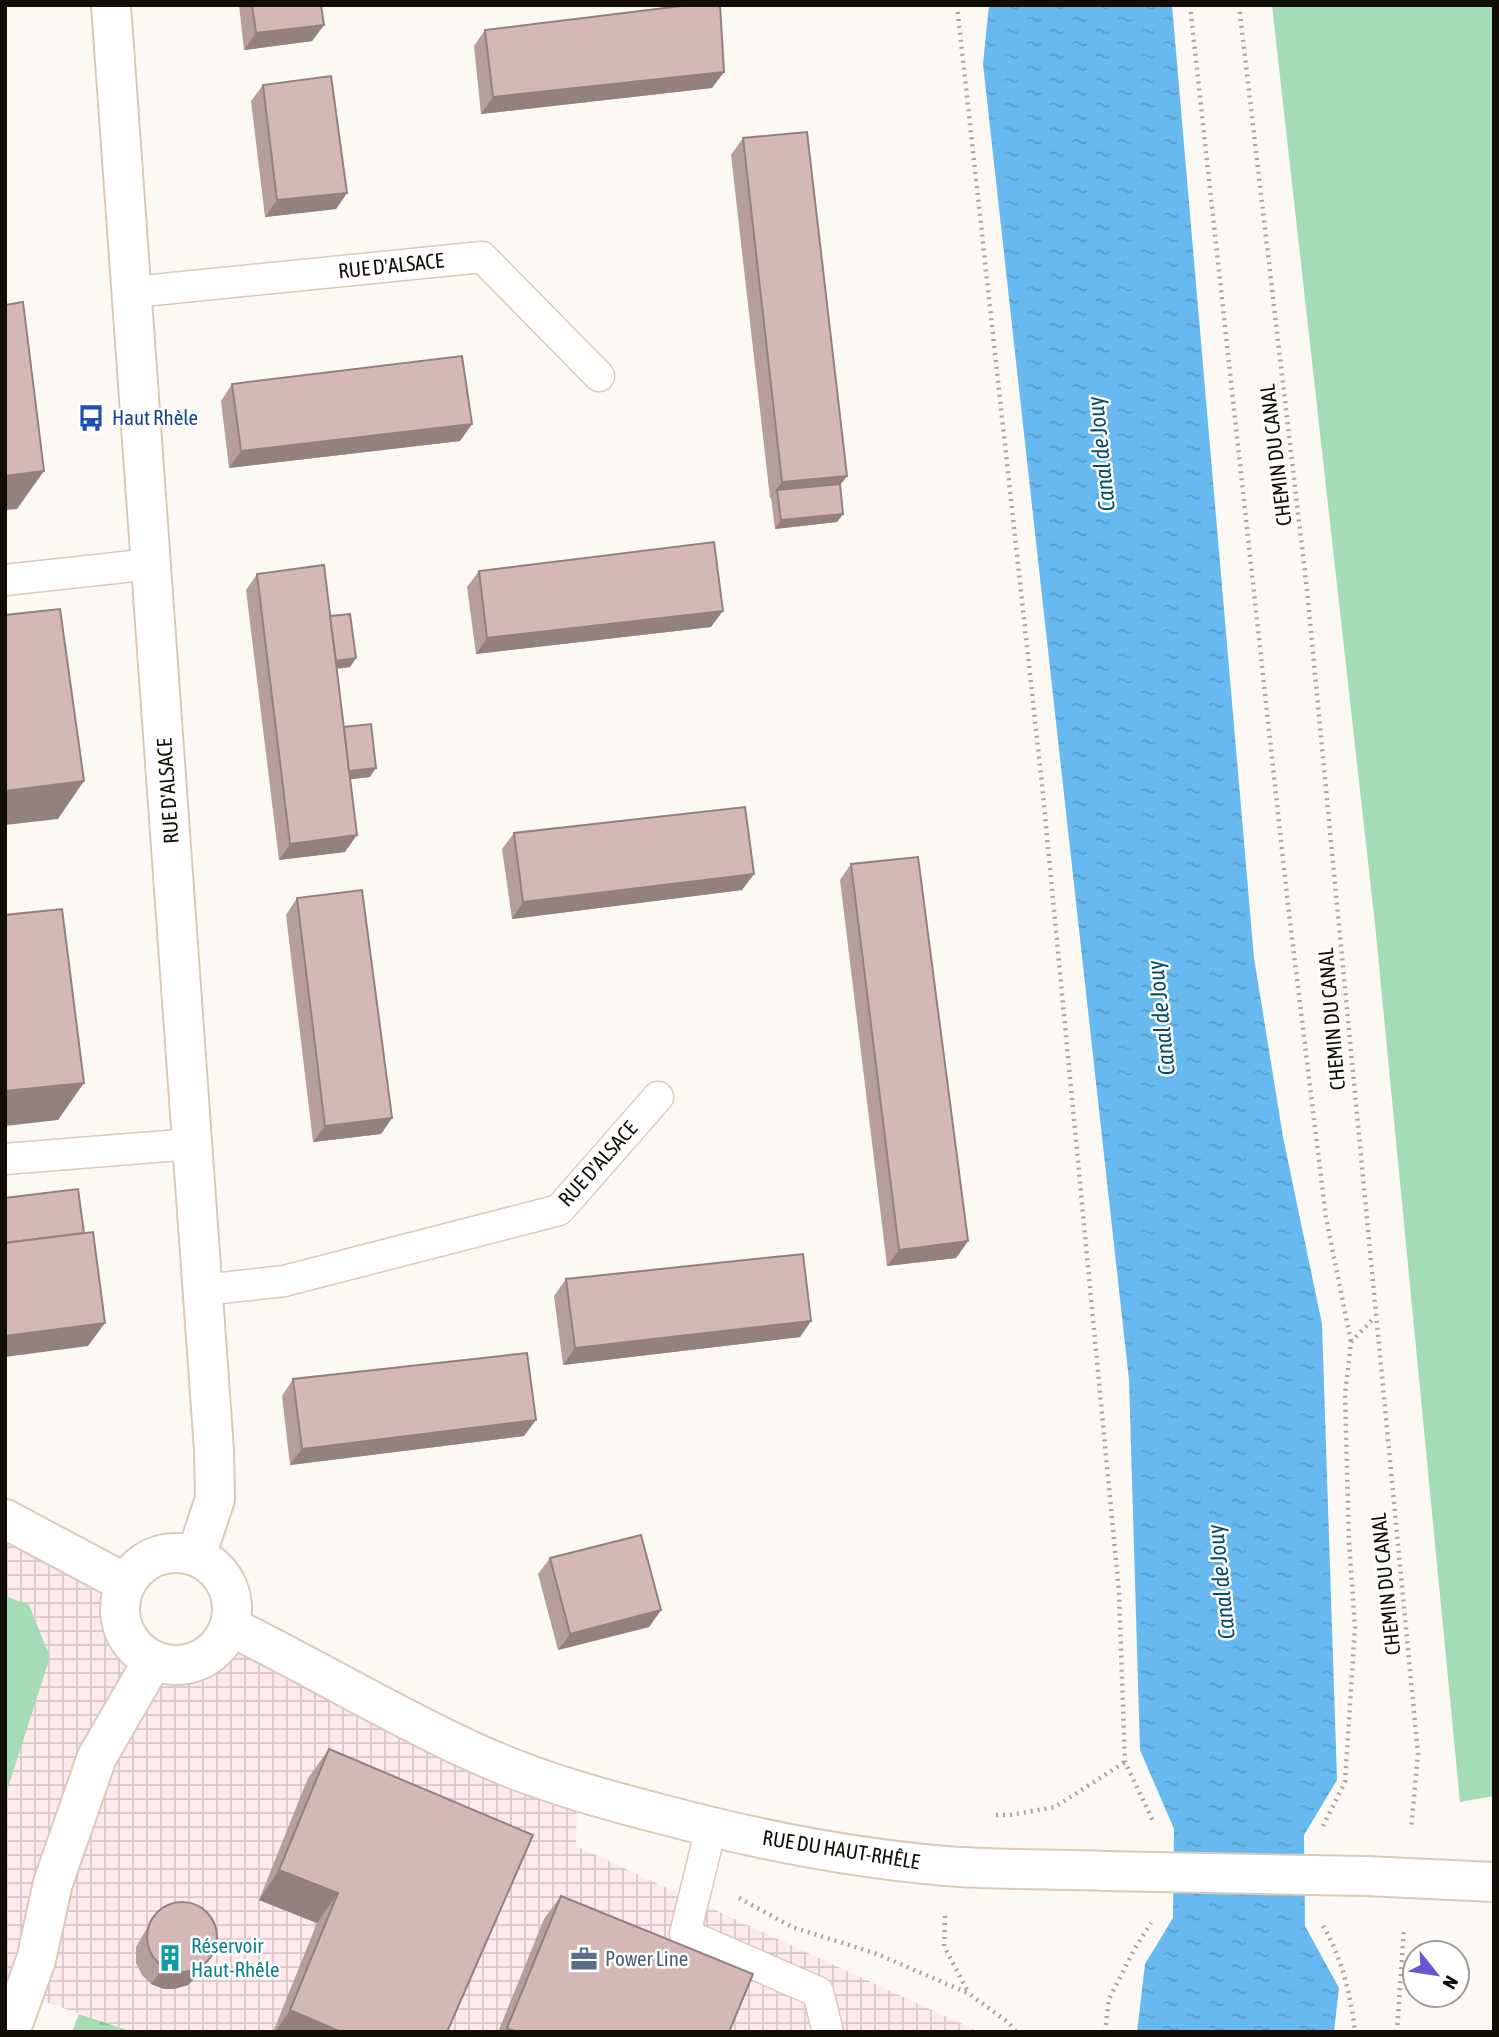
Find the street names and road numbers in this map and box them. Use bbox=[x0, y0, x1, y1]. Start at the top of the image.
street label: RUE D'ALSACE bbox=[337, 248, 445, 282]
street label: CHEMIN DU CANAL bbox=[1254, 383, 1296, 527]
street label: RUE D'ALSACE bbox=[151, 737, 183, 845]
street label: CHEMIN DU CANAL bbox=[1313, 947, 1349, 1091]
street label: RUE D'ALSACE bbox=[553, 1116, 642, 1211]
street label: CHEMIN DU CANAL bbox=[1366, 1512, 1404, 1656]
street label: RUE DU HAUT-RHÊLE bbox=[761, 1825, 921, 1873]

